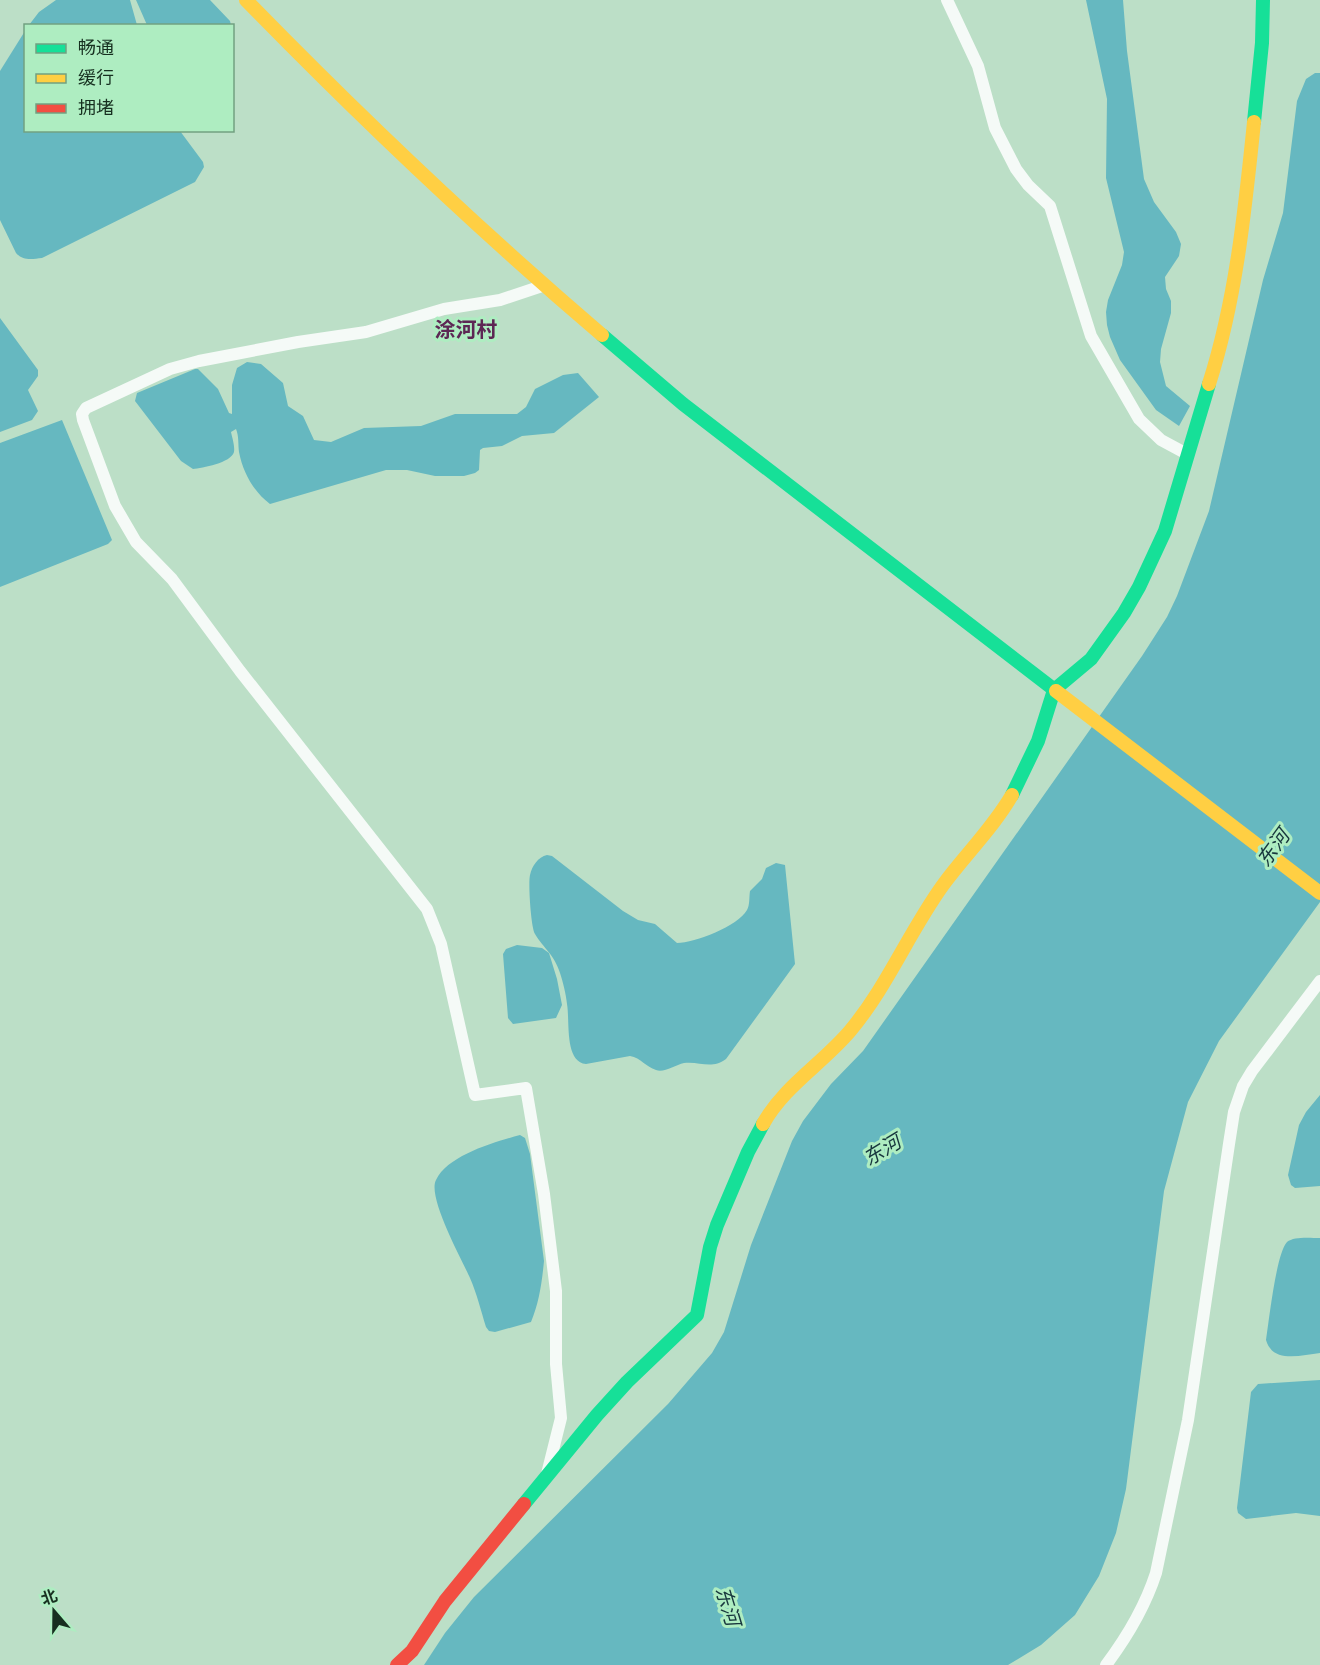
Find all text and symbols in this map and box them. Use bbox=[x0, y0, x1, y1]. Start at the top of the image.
legend bbox=[24, 24, 234, 132]
text: 畅通 bbox=[78, 35, 114, 60]
text: 缓行 bbox=[78, 65, 114, 90]
text: 拥堵 bbox=[78, 95, 114, 120]
district label: 涂河村 bbox=[435, 315, 498, 344]
water label: 东河 bbox=[1250, 820, 1298, 872]
water label: 东河 bbox=[858, 1126, 910, 1172]
north arrow bbox=[24, 1581, 84, 1641]
water label: 东河 bbox=[709, 1583, 748, 1633]
text: 北 bbox=[38, 1584, 60, 1611]

